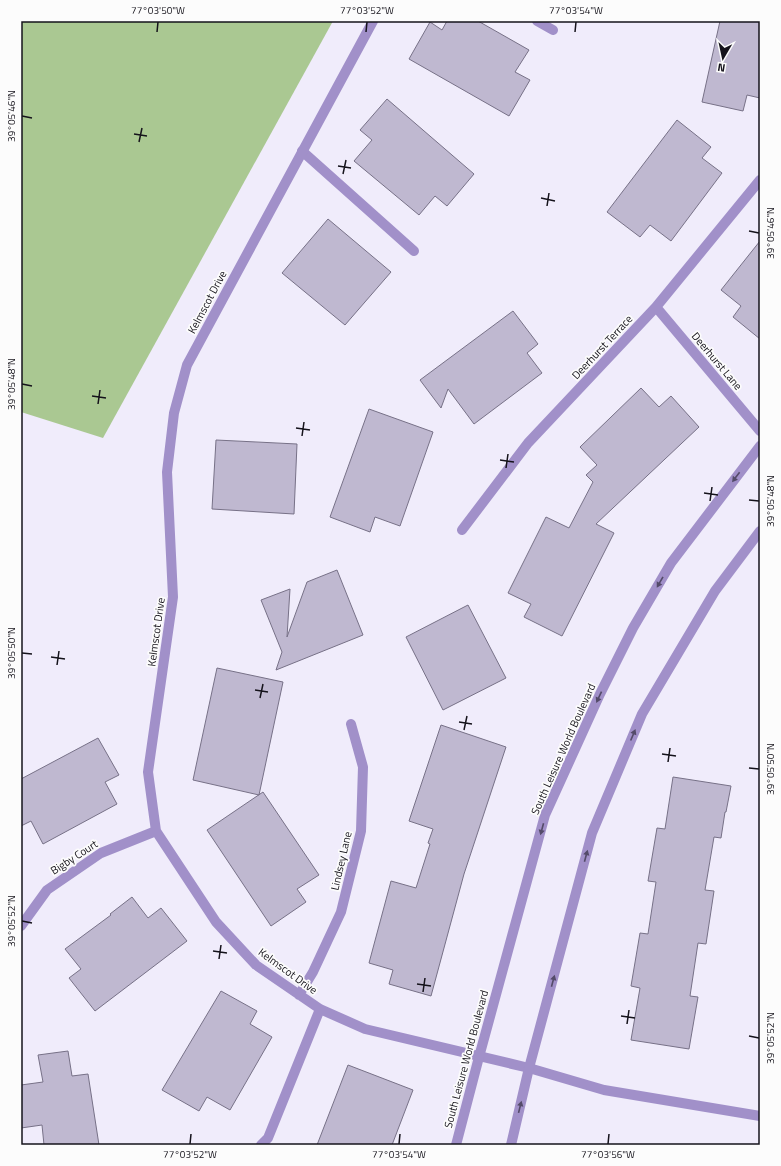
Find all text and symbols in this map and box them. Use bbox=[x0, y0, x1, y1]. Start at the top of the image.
text: 77°03'50"W bbox=[131, 3, 185, 18]
text: 77°03'52"W bbox=[340, 3, 394, 18]
text: 77°03'54"W bbox=[549, 3, 603, 18]
north arrow bbox=[703, 38, 743, 78]
text: N bbox=[716, 59, 726, 76]
text: 39°05'46"N bbox=[4, 90, 19, 142]
text: 39°05'46"N bbox=[763, 207, 778, 259]
street label: Kelmscot Drive bbox=[184, 267, 231, 336]
street label: Deerhurst Terrace bbox=[568, 311, 636, 383]
street label: Deerhurst Lane bbox=[688, 329, 746, 394]
text: 39°05'48"N bbox=[4, 358, 19, 410]
one-way arrow bbox=[732, 471, 741, 482]
text: 39°05'48"N bbox=[763, 475, 778, 527]
one-way arrow bbox=[657, 576, 664, 588]
street label: Kelmscot Drive bbox=[143, 596, 169, 667]
text: 39°05'50"N bbox=[4, 627, 19, 679]
street label: South Leisure World Boulevard bbox=[527, 681, 599, 817]
one-way arrow bbox=[596, 691, 602, 702]
one-way arrow bbox=[631, 728, 637, 740]
text: 39°05'50"N bbox=[763, 743, 778, 795]
one-way arrow bbox=[538, 822, 544, 835]
street label: Lindsey Lane bbox=[326, 830, 356, 892]
street label: Bigby Court bbox=[47, 836, 101, 878]
one-way arrow bbox=[583, 849, 589, 861]
text: 39°05'52"N bbox=[4, 895, 19, 947]
street label: Kelmscot Drive bbox=[255, 944, 321, 998]
one-way arrow bbox=[550, 975, 556, 987]
street label: South Leisure World Boulevard bbox=[440, 988, 492, 1130]
text: 39°05'52"N bbox=[763, 1012, 778, 1064]
one-way arrow bbox=[517, 1101, 523, 1113]
text: 77°03'52"W bbox=[163, 1147, 217, 1162]
text: 77°03'54"W bbox=[372, 1147, 426, 1162]
text: 77°03'56"W bbox=[581, 1147, 635, 1162]

